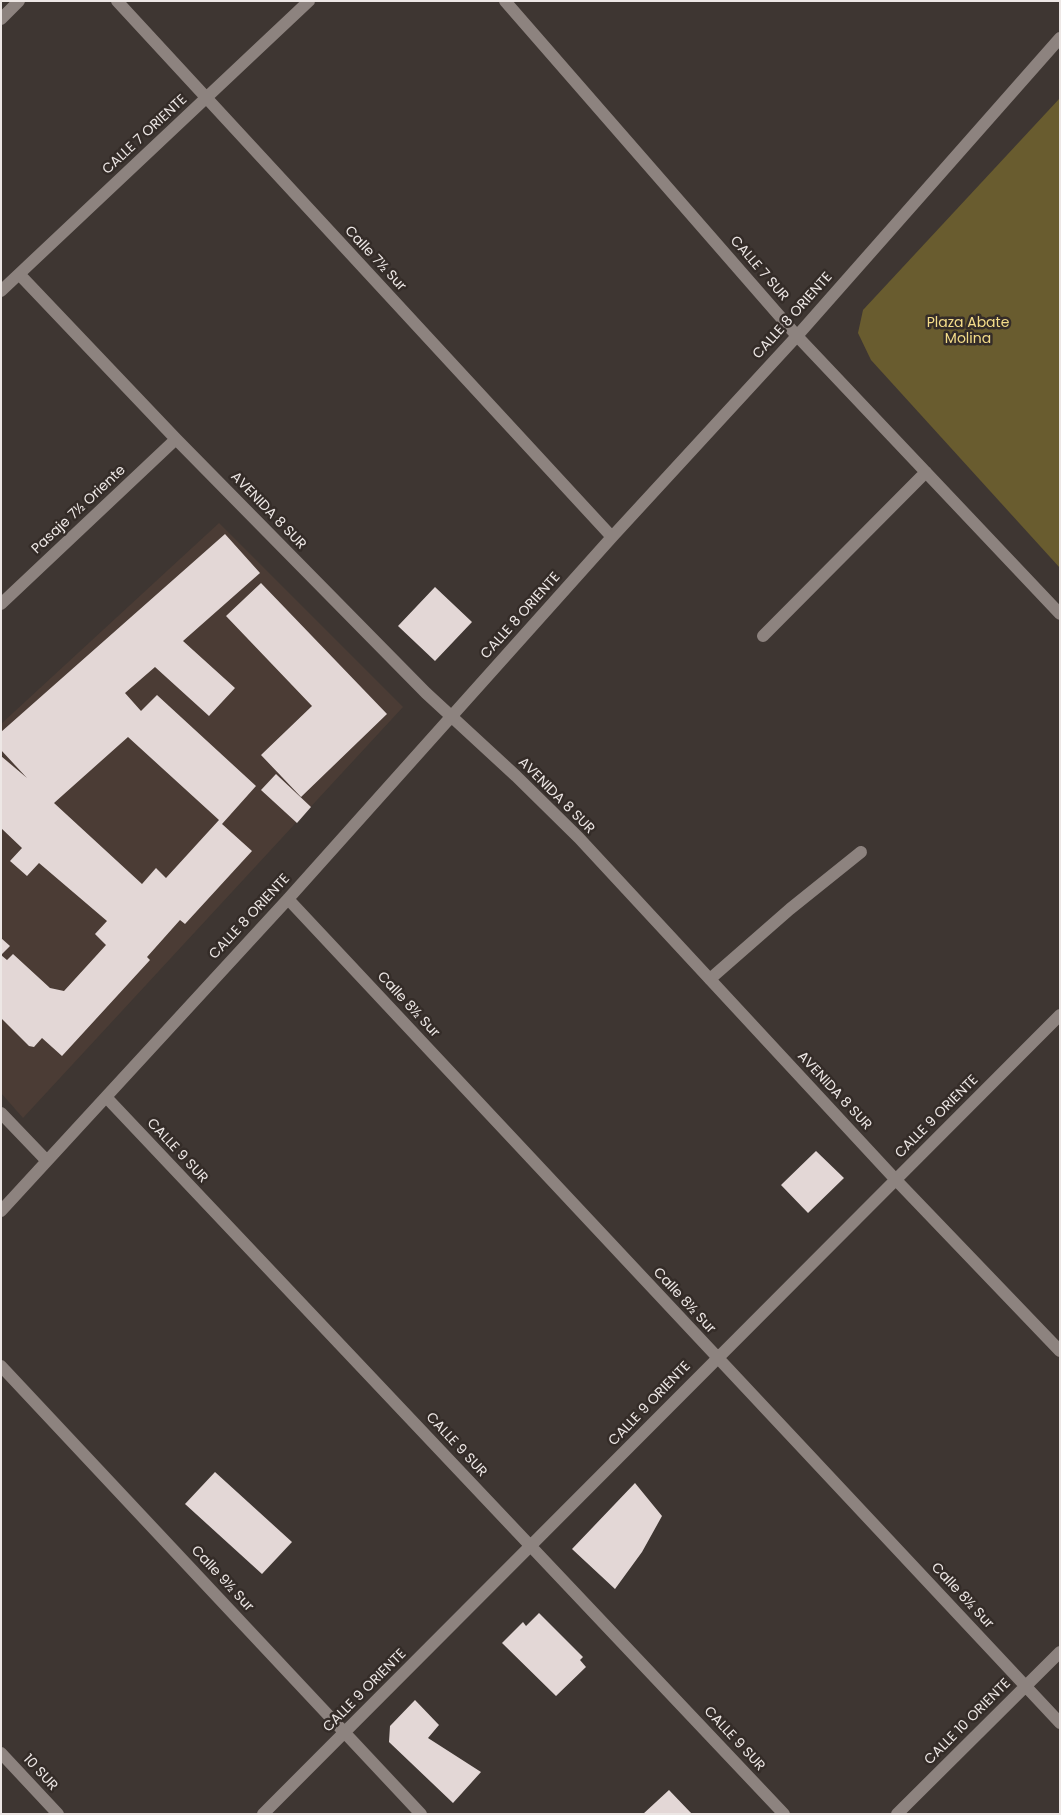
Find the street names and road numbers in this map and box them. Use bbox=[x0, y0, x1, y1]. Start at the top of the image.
street label: CALLE 7 ORIENTE bbox=[99, 92, 191, 178]
street label: Calle 7½ Sur bbox=[341, 223, 409, 295]
street label: CALLE 7 SUR bbox=[726, 233, 792, 305]
street label: CALLE 8 ORIENTE bbox=[750, 269, 836, 363]
street label: Pasaje 7½ Oriente bbox=[29, 462, 129, 558]
street label: AVENIDA 8 SUR bbox=[227, 469, 309, 553]
street label: CALLE 8 ORIENTE bbox=[478, 569, 564, 663]
street label: AVENIDA 8 SUR bbox=[514, 754, 598, 838]
street label: CALLE 8 ORIENTE bbox=[206, 871, 294, 963]
street label: Calle 8½ Sur bbox=[373, 969, 443, 1041]
street label: AVENIDA 8 SUR bbox=[793, 1048, 875, 1134]
street label: CALLE 9 ORIENTE bbox=[892, 1072, 982, 1162]
street label: CALLE 9 SUR bbox=[143, 1115, 211, 1187]
street label: Calle 8½ Sur bbox=[649, 1265, 719, 1337]
street label: CALLE 9 ORIENTE bbox=[606, 1358, 694, 1450]
street label: CALLE 9 SUR bbox=[422, 1409, 490, 1481]
street label: Calle 9½ Sur bbox=[187, 1543, 257, 1615]
street label: Calle 8½ Sur bbox=[927, 1560, 997, 1632]
street label: CALLE 9 ORIENTE bbox=[320, 1646, 410, 1736]
street label: CALLE 10 ORIENTE bbox=[921, 1675, 1015, 1769]
street label: CALLE 9 SUR bbox=[700, 1703, 768, 1775]
street label: 10 SUR bbox=[19, 1751, 61, 1795]

